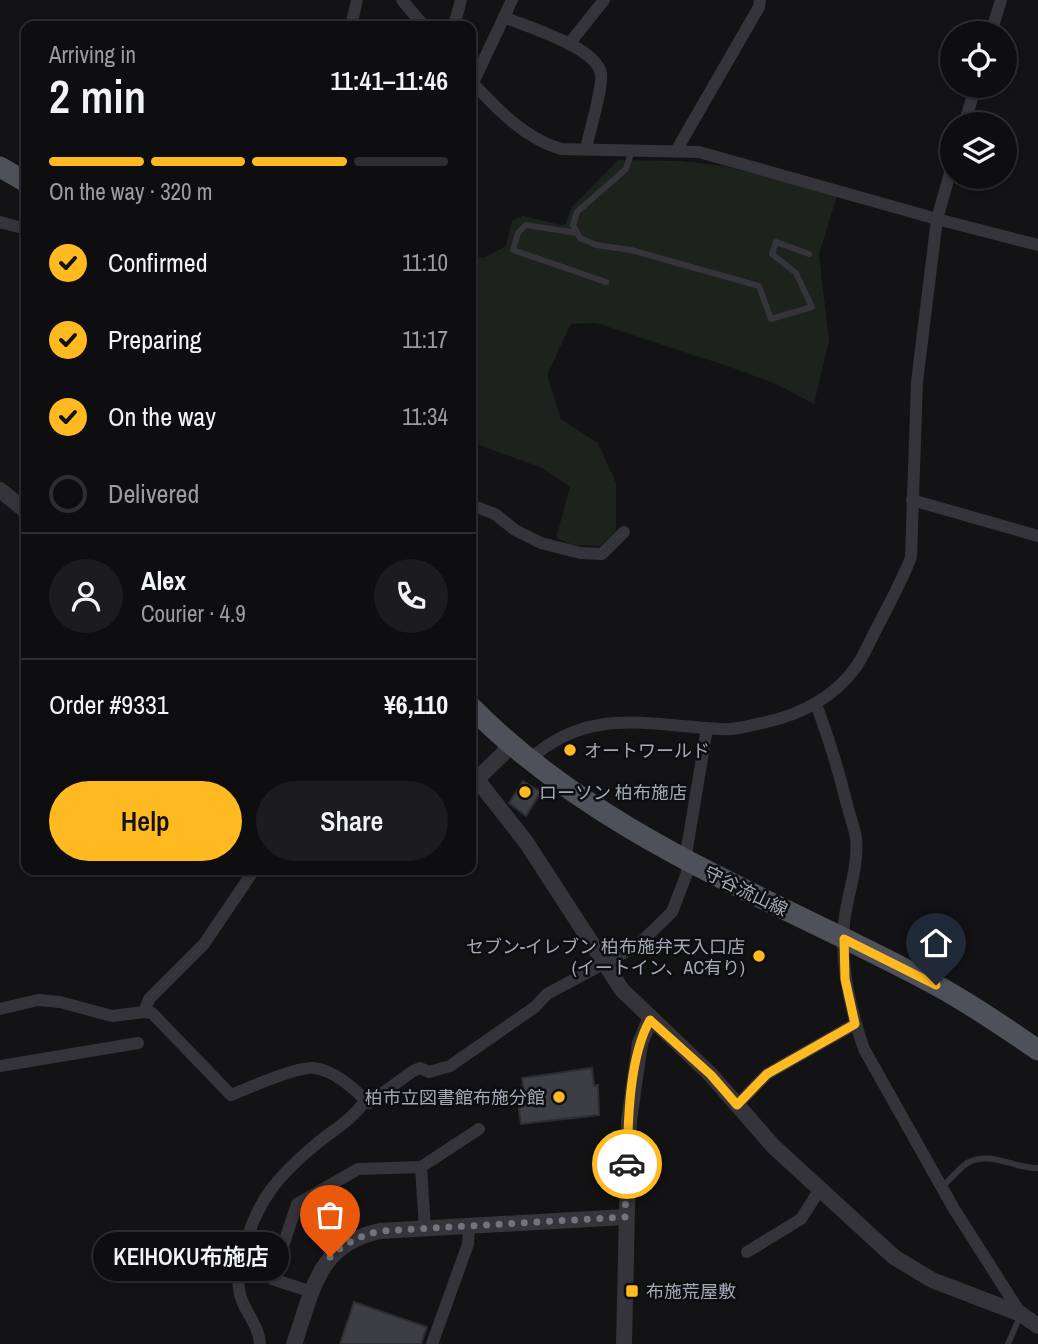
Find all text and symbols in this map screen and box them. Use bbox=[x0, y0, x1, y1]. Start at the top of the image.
map controls bbox=[940, 21, 1017, 189]
button: locate bbox=[940, 21, 1017, 98]
text: Arriving in bbox=[49, 39, 136, 70]
text: 11:41–11:46 bbox=[330, 63, 448, 98]
text: 2 min bbox=[49, 65, 146, 127]
button: layers bbox=[940, 112, 1017, 189]
text: On the way · 320 m bbox=[49, 176, 213, 207]
icon: check bbox=[49, 244, 87, 282]
text: Confirmed bbox=[108, 245, 208, 280]
text: 11:10 bbox=[402, 247, 448, 278]
icon: check bbox=[49, 321, 87, 359]
text: Preparing bbox=[108, 322, 202, 357]
text: 11:17 bbox=[402, 324, 448, 355]
icon: check bbox=[49, 398, 87, 436]
text: On the way bbox=[108, 399, 216, 434]
text: 11:34 bbox=[402, 401, 448, 432]
text: Delivered bbox=[108, 476, 199, 511]
button: person bbox=[49, 559, 123, 633]
button: phone bbox=[374, 559, 448, 633]
text: Alex bbox=[141, 563, 186, 598]
text: Courier · 4.9 bbox=[141, 598, 246, 629]
text: Order #9331 bbox=[49, 687, 169, 722]
text: ¥6,110 bbox=[384, 687, 448, 722]
place label: オートワールド bbox=[584, 738, 710, 763]
marker: オートワールド bbox=[562, 742, 578, 758]
place label: ローソン 柏布施店 bbox=[539, 780, 687, 805]
button: Help bbox=[49, 781, 242, 861]
button: Share bbox=[256, 781, 448, 861]
marker: ローソン 柏布施店 bbox=[517, 784, 533, 800]
street label: 守谷流山線 bbox=[700, 860, 792, 922]
pin bbox=[906, 913, 966, 985]
icon: home bbox=[917, 924, 955, 962]
place label: セブン-イレブン 柏布施弁天入口店 (イートイン、AC有り) bbox=[466, 934, 745, 980]
marker: セブン-イレブン 柏布施弁天入口店 (イートイン、AC有り) bbox=[751, 948, 767, 964]
place label: 柏市立図書館布施分館 bbox=[365, 1085, 545, 1110]
marker: 柏市立図書館布施分館 bbox=[551, 1089, 567, 1105]
courier bbox=[592, 1129, 662, 1199]
icon: car bbox=[608, 1145, 646, 1183]
pin bbox=[300, 1185, 360, 1257]
icon: bag bbox=[311, 1196, 349, 1234]
callout: KEIHOKU布施店 bbox=[92, 1232, 288, 1282]
text: KEIHOKU布施店 bbox=[113, 1241, 269, 1272]
place label: 布施荒屋敷 bbox=[646, 1279, 736, 1304]
marker: 布施荒屋敷 bbox=[624, 1283, 640, 1299]

